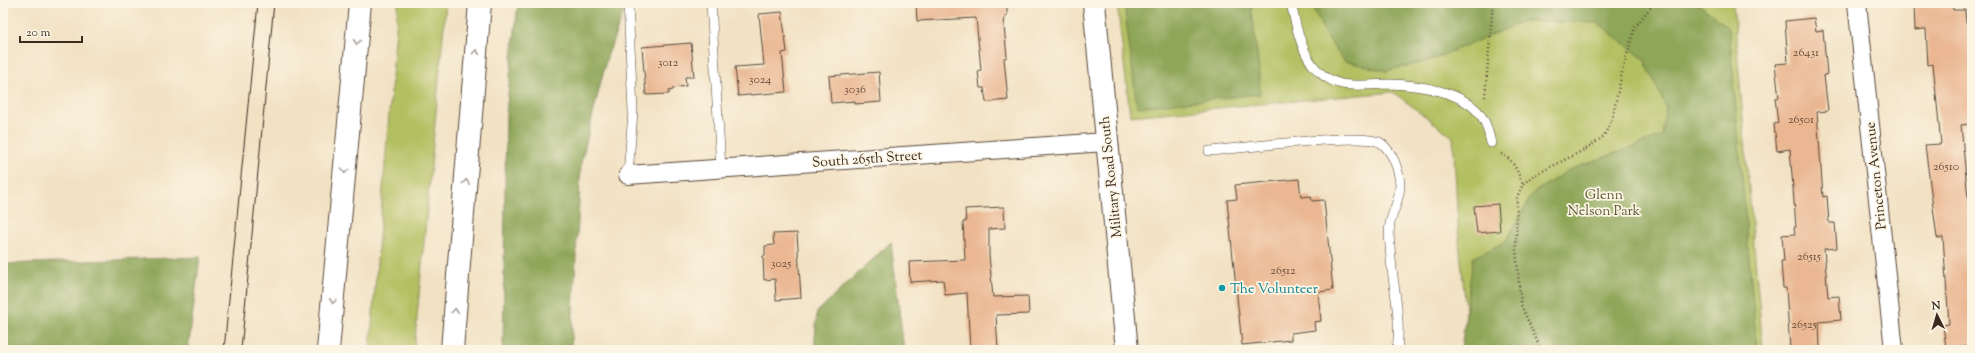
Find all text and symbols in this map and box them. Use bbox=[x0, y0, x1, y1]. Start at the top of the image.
scale bar bbox=[20, 18, 82, 44]
text: 20 m bbox=[26, 24, 51, 42]
one-way arrow bbox=[353, 39, 362, 45]
house number: 26431 bbox=[1793, 44, 1819, 62]
one-way arrow bbox=[471, 49, 480, 55]
house number: 3012 bbox=[658, 54, 679, 72]
house number: 3024 bbox=[749, 71, 771, 89]
house number: 3036 bbox=[844, 81, 866, 99]
house number: 26501 bbox=[1788, 111, 1814, 129]
street label: Military Road South bbox=[1096, 115, 1128, 239]
street label: Princeton Avenue bbox=[1861, 121, 1893, 231]
street label: South 265th Street bbox=[811, 146, 923, 174]
house number: 26510 bbox=[1933, 158, 1959, 176]
one-way arrow bbox=[341, 168, 350, 174]
one-way arrow bbox=[461, 179, 470, 185]
park label: Glenn Nelson Park bbox=[1568, 186, 1641, 222]
house number: 26515 bbox=[1797, 248, 1821, 266]
house number: 3025 bbox=[771, 255, 791, 273]
house number: 26512 bbox=[1270, 262, 1296, 280]
place label: The Volunteer bbox=[1230, 280, 1319, 300]
marker: The Volunteer bbox=[1217, 283, 1227, 293]
north arrow bbox=[1917, 295, 1957, 335]
one-way arrow bbox=[329, 298, 338, 304]
text: N bbox=[1930, 298, 1942, 314]
one-way arrow bbox=[450, 308, 459, 314]
house number: 26525 bbox=[1791, 316, 1817, 334]

